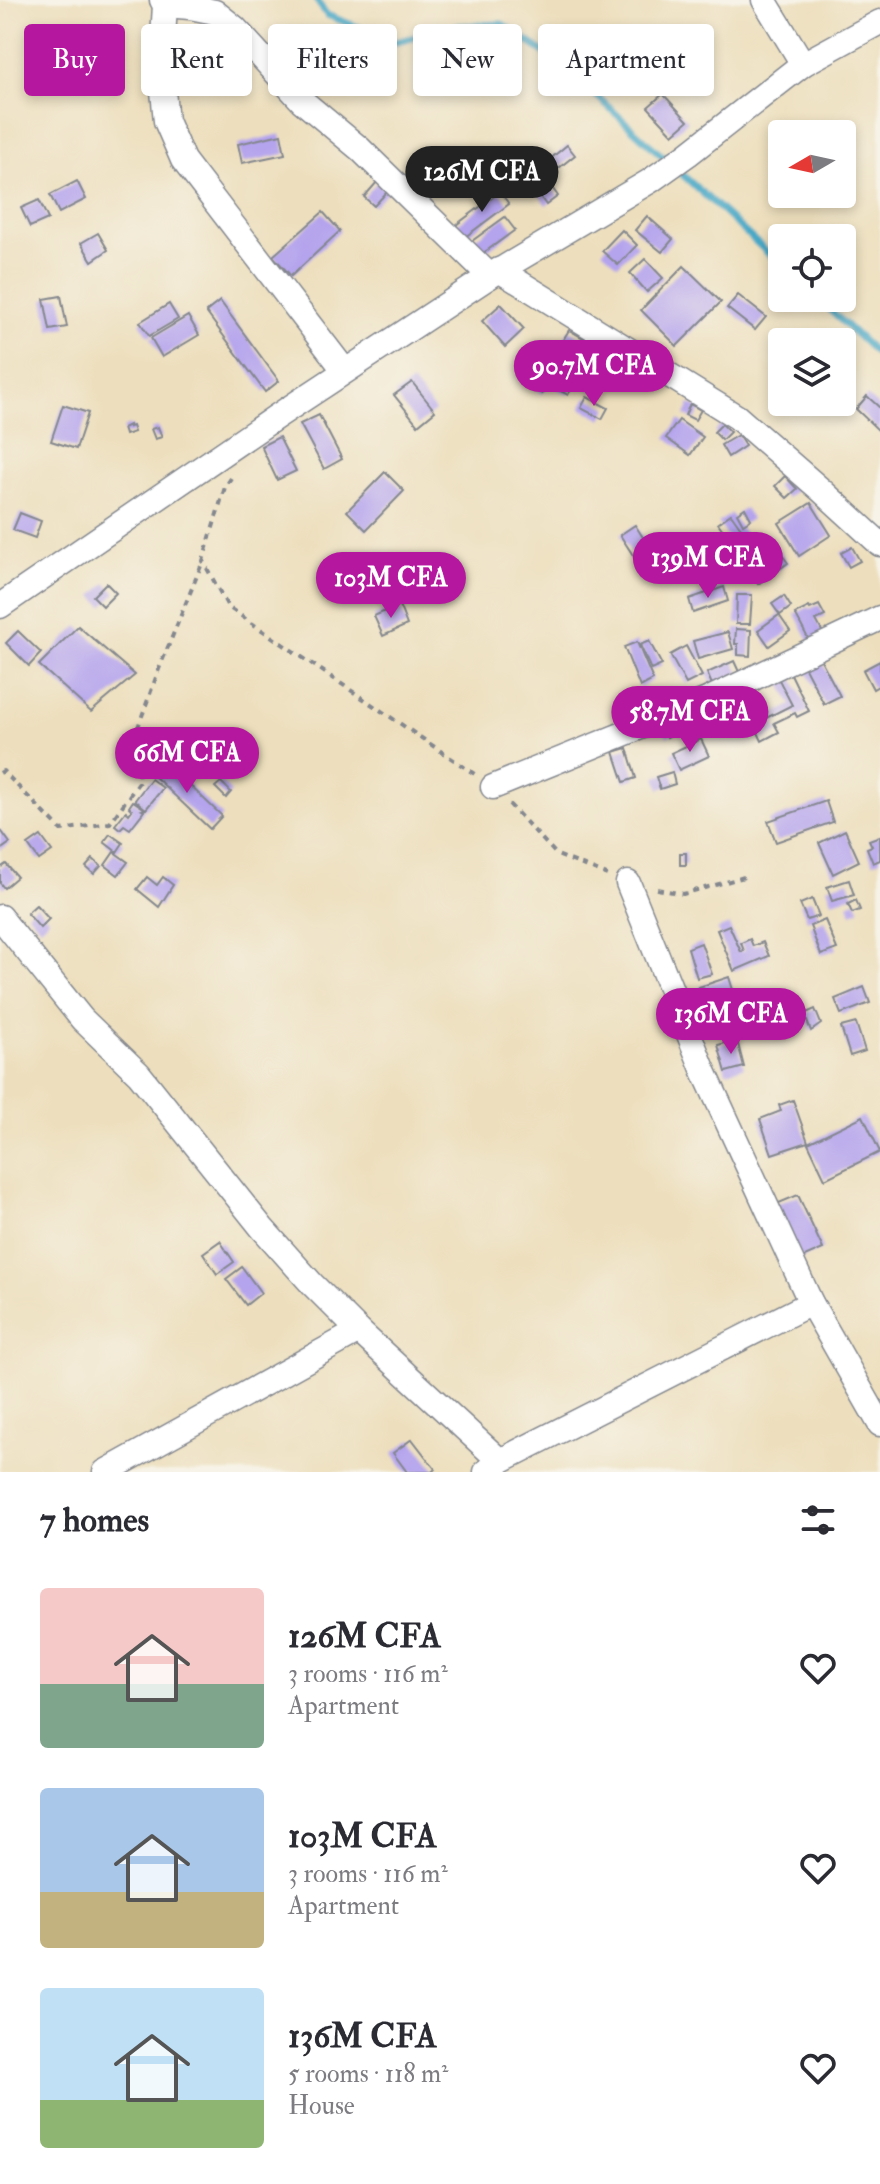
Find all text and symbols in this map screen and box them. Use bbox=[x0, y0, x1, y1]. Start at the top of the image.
chip: Buy bbox=[24, 24, 125, 96]
chip: Rent bbox=[141, 24, 252, 96]
chip: Filters bbox=[268, 24, 397, 96]
chip: New bbox=[413, 24, 522, 96]
chip: Apartment bbox=[538, 24, 714, 96]
north arrow bbox=[768, 120, 856, 208]
map controls bbox=[768, 120, 856, 416]
pin: 126M CFA bbox=[399, 146, 565, 214]
text: 126M CFA bbox=[423, 156, 541, 188]
button: locate bbox=[768, 224, 856, 312]
button: layers bbox=[768, 328, 856, 416]
pin: 90.7M CFA bbox=[502, 340, 686, 408]
text: 90.7M CFA bbox=[532, 350, 656, 382]
pin: 139M CFA bbox=[625, 532, 791, 600]
text: 139M CFA bbox=[651, 542, 765, 574]
pin: 103M CFA bbox=[308, 552, 474, 620]
text: 103M CFA bbox=[334, 562, 448, 594]
pin: 58.7M CFA bbox=[598, 686, 782, 754]
text: 58.7M CFA bbox=[629, 696, 751, 728]
pin: 66M CFA bbox=[113, 727, 261, 795]
text: 66M CFA bbox=[133, 737, 241, 769]
pin: 136M CFA bbox=[648, 988, 814, 1056]
text: 136M CFA bbox=[674, 998, 788, 1030]
icon: filters bbox=[796, 1498, 840, 1542]
text: 7 homes bbox=[40, 1499, 149, 1542]
text: 126M CFA bbox=[288, 1615, 441, 1658]
icon: home bbox=[104, 1620, 200, 1716]
icon: heart bbox=[796, 1646, 840, 1690]
text: 3 rooms · 116 m² bbox=[288, 1658, 448, 1690]
text: Apartment bbox=[288, 1690, 399, 1722]
text: 103M CFA bbox=[288, 1815, 437, 1858]
icon: home bbox=[104, 1820, 200, 1916]
icon: heart bbox=[796, 1846, 840, 1890]
text: 3 rooms · 116 m² bbox=[288, 1858, 448, 1890]
text: Apartment bbox=[288, 1890, 399, 1922]
text: 136M CFA bbox=[288, 2015, 437, 2058]
icon: home bbox=[104, 2020, 200, 2116]
icon: heart bbox=[796, 2046, 840, 2090]
text: 5 rooms · 118 m² bbox=[288, 2058, 448, 2090]
text: House bbox=[288, 2090, 355, 2122]

